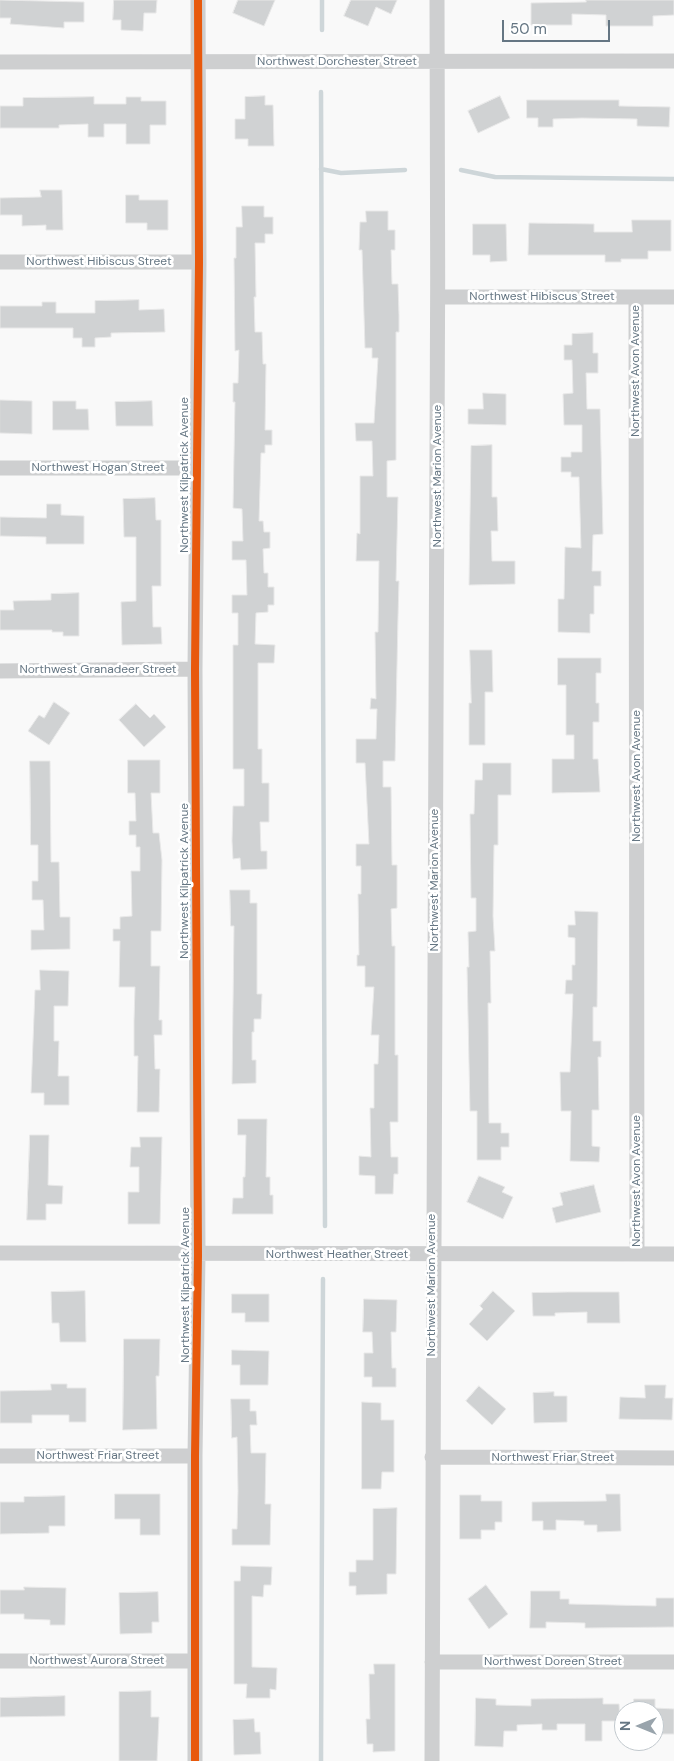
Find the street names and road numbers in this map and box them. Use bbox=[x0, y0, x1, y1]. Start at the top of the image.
street label: Northwest Dorchester Street bbox=[257, 55, 417, 69]
street label: Northwest Hibiscus Street bbox=[26, 255, 172, 269]
street label: Northwest Hibiscus Street bbox=[469, 290, 615, 304]
street label: Northwest Avon Avenue bbox=[629, 305, 643, 437]
street label: Northwest Kilpatrick Avenue bbox=[178, 397, 192, 553]
street label: Northwest Marion Avenue bbox=[431, 405, 445, 547]
street label: Northwest Hogan Street bbox=[31, 461, 165, 475]
street label: Northwest Granadeer Street bbox=[19, 663, 177, 677]
street label: Northwest Avon Avenue bbox=[630, 710, 644, 842]
street label: Northwest Kilpatrick Avenue bbox=[178, 803, 192, 959]
street label: Northwest Marion Avenue bbox=[428, 809, 442, 951]
street label: Northwest Avon Avenue bbox=[630, 1115, 644, 1247]
street label: Northwest Kilpatrick Avenue bbox=[179, 1207, 193, 1363]
street label: Northwest Marion Avenue bbox=[425, 1214, 439, 1356]
street label: Northwest Heather Street bbox=[266, 1248, 408, 1262]
street label: Northwest Friar Street bbox=[37, 1449, 159, 1463]
street label: Northwest Friar Street bbox=[492, 1451, 614, 1465]
street label: Northwest Aurora Street bbox=[29, 1654, 165, 1668]
street label: Northwest Doreen Street bbox=[484, 1655, 622, 1669]

